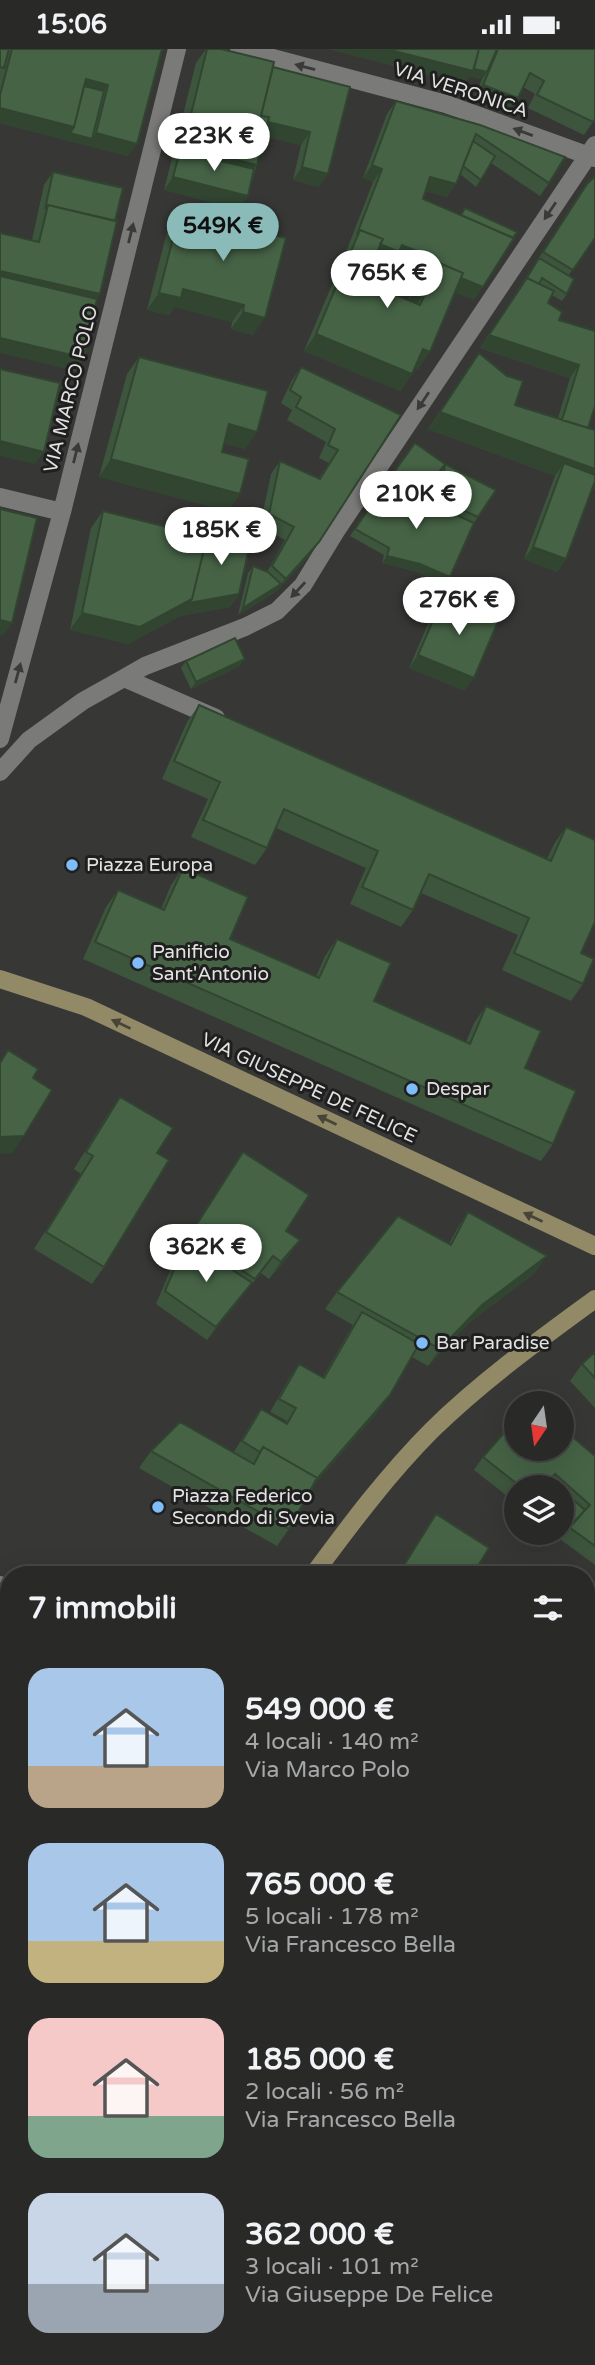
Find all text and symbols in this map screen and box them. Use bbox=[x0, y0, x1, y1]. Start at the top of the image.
text: 15:06 bbox=[35, 9, 107, 40]
street label: VIA VERONICA bbox=[391, 58, 531, 122]
one-way arrow bbox=[294, 61, 316, 72]
pin: 223K € bbox=[157, 113, 271, 173]
text: 223K € bbox=[174, 122, 254, 150]
one-way arrow bbox=[513, 126, 534, 137]
one-way arrow bbox=[543, 201, 556, 221]
pin: 549K € bbox=[166, 203, 280, 263]
text: 549K € bbox=[183, 212, 263, 240]
one-way arrow bbox=[126, 221, 137, 243]
pin: 765K € bbox=[330, 251, 444, 310]
text: 765K € bbox=[347, 259, 427, 287]
street label: VIA MARCO POLO bbox=[40, 303, 102, 475]
one-way arrow bbox=[417, 391, 430, 410]
one-way arrow bbox=[71, 442, 82, 464]
pin: 210K € bbox=[359, 471, 473, 531]
text: 210K € bbox=[376, 480, 456, 508]
pin: 185K € bbox=[164, 507, 278, 567]
text: 185K € bbox=[181, 516, 261, 544]
pin: 276K € bbox=[402, 577, 516, 637]
one-way arrow bbox=[290, 581, 306, 598]
text: 276K € bbox=[419, 586, 499, 614]
one-way arrow bbox=[13, 662, 24, 684]
place label: Piazza Europa bbox=[86, 854, 213, 876]
marker: Piazza Europa bbox=[64, 857, 80, 873]
place label: Panificio Sant'Antonio bbox=[152, 941, 269, 985]
marker: Panificio Sant'Antonio bbox=[130, 955, 146, 971]
one-way arrow bbox=[111, 1018, 132, 1029]
street label: VIA GIUSEPPE DE FELICE bbox=[198, 1028, 420, 1148]
place label: Despar bbox=[426, 1078, 490, 1100]
marker: Despar bbox=[404, 1081, 420, 1097]
one-way arrow bbox=[317, 1115, 337, 1126]
one-way arrow bbox=[523, 1211, 543, 1223]
pin: 362K € bbox=[149, 1225, 263, 1284]
text: 362K € bbox=[166, 1233, 246, 1261]
place label: Bar Paradise bbox=[436, 1332, 550, 1354]
marker: Bar Paradise bbox=[414, 1335, 430, 1351]
north arrow bbox=[504, 1391, 574, 1461]
map controls bbox=[504, 1391, 574, 1545]
button: layers bbox=[504, 1475, 574, 1545]
place label: Piazza Federico Secondo di Svevia bbox=[172, 1485, 335, 1529]
marker: Piazza Federico Secondo di Svevia bbox=[150, 1499, 166, 1515]
icon: filters bbox=[529, 1589, 567, 1627]
text: 7 immobili bbox=[28, 1590, 177, 1627]
text: 549 000 € bbox=[245, 1691, 394, 1728]
icon: home bbox=[84, 1696, 168, 1780]
text: 4 locali · 140 m² bbox=[245, 1728, 419, 1756]
text: Via Marco Polo bbox=[245, 1756, 410, 1784]
text: 765 000 € bbox=[245, 1866, 394, 1903]
icon: home bbox=[84, 1871, 168, 1955]
text: 5 locali · 178 m² bbox=[245, 1903, 419, 1931]
text: Via Francesco Bella bbox=[245, 1931, 456, 1959]
text: 185 000 € bbox=[245, 2041, 394, 2078]
icon: home bbox=[84, 2046, 168, 2130]
text: 2 locali · 56 m² bbox=[245, 2078, 404, 2106]
text: Via Francesco Bella bbox=[245, 2106, 456, 2134]
text: 362 000 € bbox=[245, 2216, 394, 2253]
icon: home bbox=[84, 2221, 168, 2305]
text: 3 locali · 101 m² bbox=[245, 2253, 419, 2281]
text: Via Giuseppe De Felice bbox=[245, 2281, 493, 2309]

